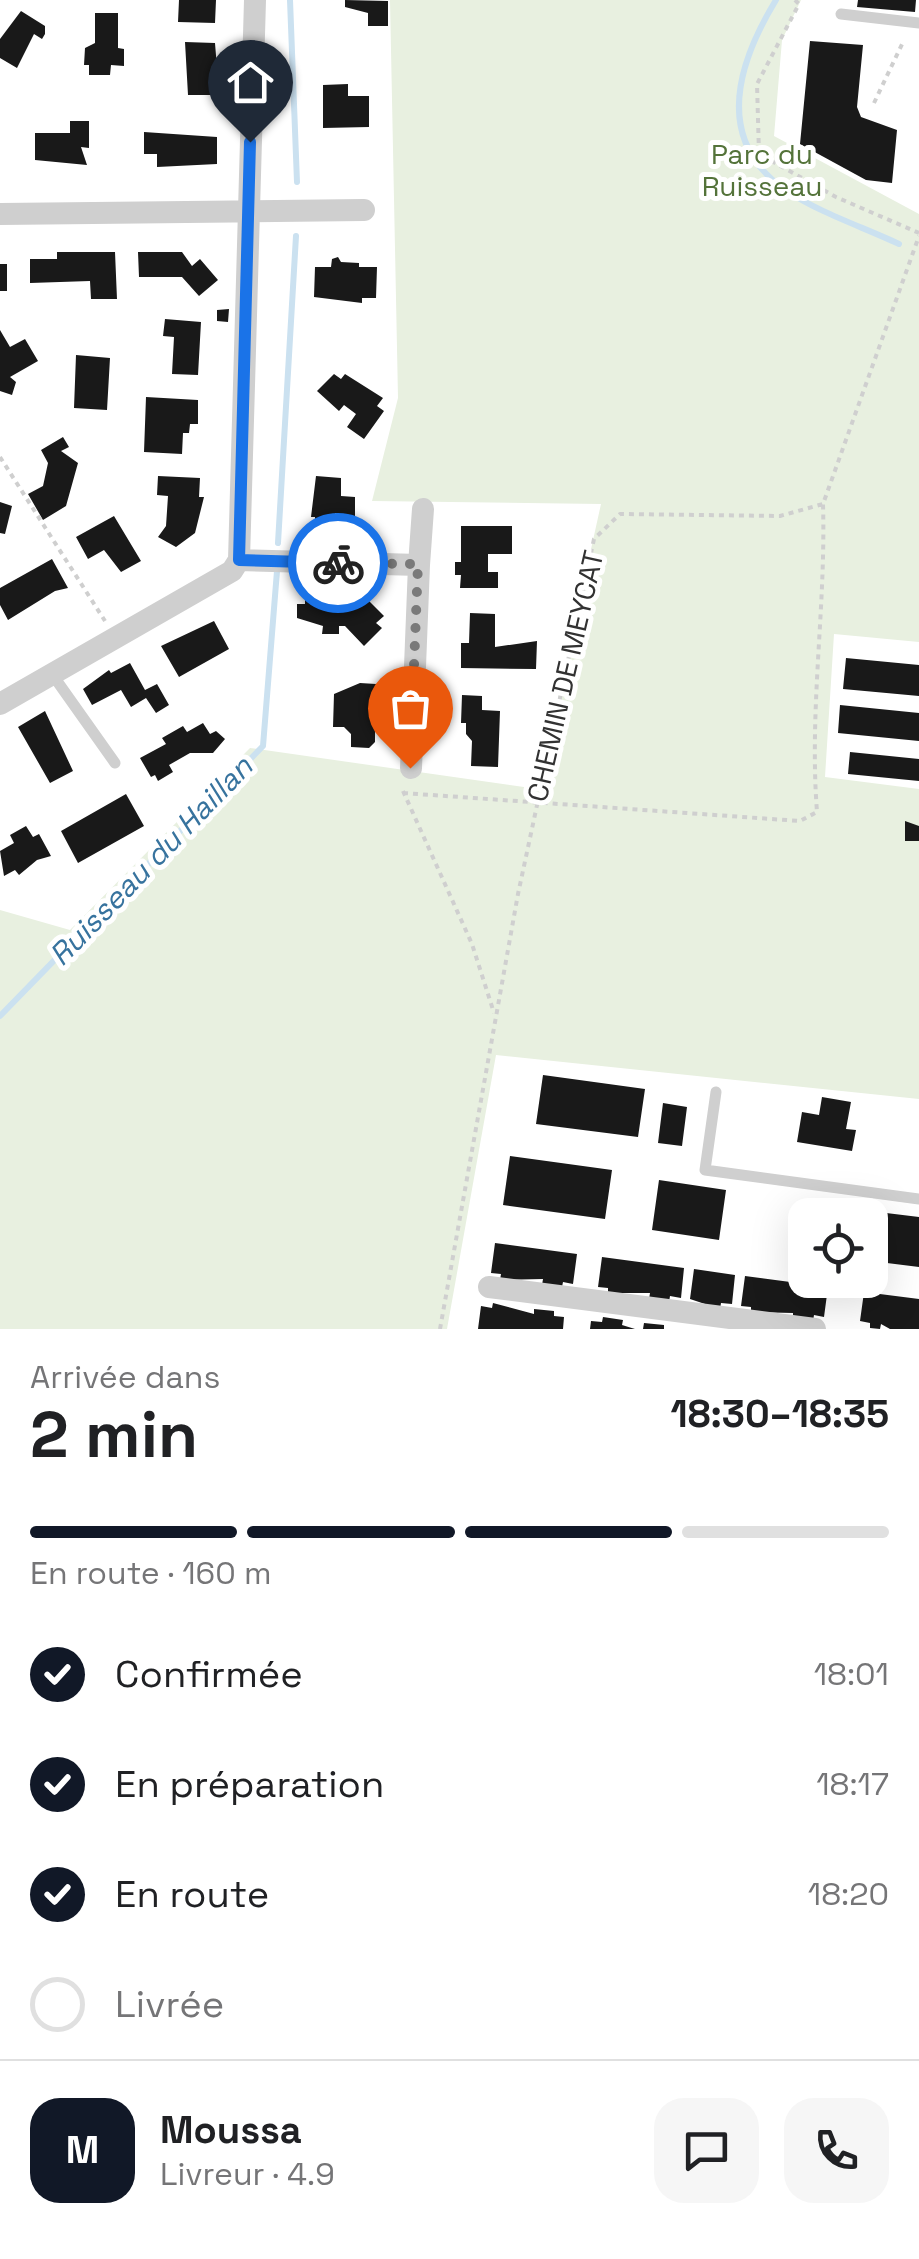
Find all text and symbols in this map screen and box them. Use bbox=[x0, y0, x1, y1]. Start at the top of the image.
pin bbox=[208, 40, 293, 143]
icon: home bbox=[223, 55, 278, 110]
park label: Parc du Ruisseau bbox=[702, 136, 822, 204]
courier bbox=[288, 513, 388, 613]
icon: bike bbox=[311, 536, 366, 591]
street label: CHEMIN DE MEYCAT bbox=[519, 547, 611, 805]
pin bbox=[368, 666, 453, 769]
icon: bag bbox=[383, 681, 438, 736]
water label: Ruisseau du Haillan bbox=[40, 747, 261, 974]
map controls bbox=[788, 1198, 888, 1298]
button: locate bbox=[788, 1198, 888, 1298]
text: Arrivée dans bbox=[30, 1357, 220, 1397]
text: 18:30–18:35 bbox=[671, 1390, 889, 1438]
text: 2 min bbox=[30, 1393, 198, 1476]
text: En route · 160 m bbox=[30, 1553, 271, 1593]
icon: check bbox=[30, 1647, 85, 1702]
text: Confirmée bbox=[115, 1650, 303, 1698]
text: 18:01 bbox=[814, 1654, 889, 1694]
icon: check bbox=[30, 1757, 85, 1812]
text: En préparation bbox=[115, 1760, 384, 1808]
text: 18:17 bbox=[816, 1764, 889, 1804]
icon: check bbox=[30, 1867, 85, 1922]
text: En route bbox=[115, 1870, 269, 1918]
text: 18:20 bbox=[808, 1874, 889, 1914]
text: Livrée bbox=[115, 1980, 224, 2028]
button: chat bbox=[654, 2098, 759, 2203]
button: phone bbox=[784, 2098, 889, 2203]
text: Moussa bbox=[160, 2106, 302, 2154]
text: M bbox=[66, 2126, 99, 2174]
text: Livreur · 4.9 bbox=[160, 2154, 335, 2194]

